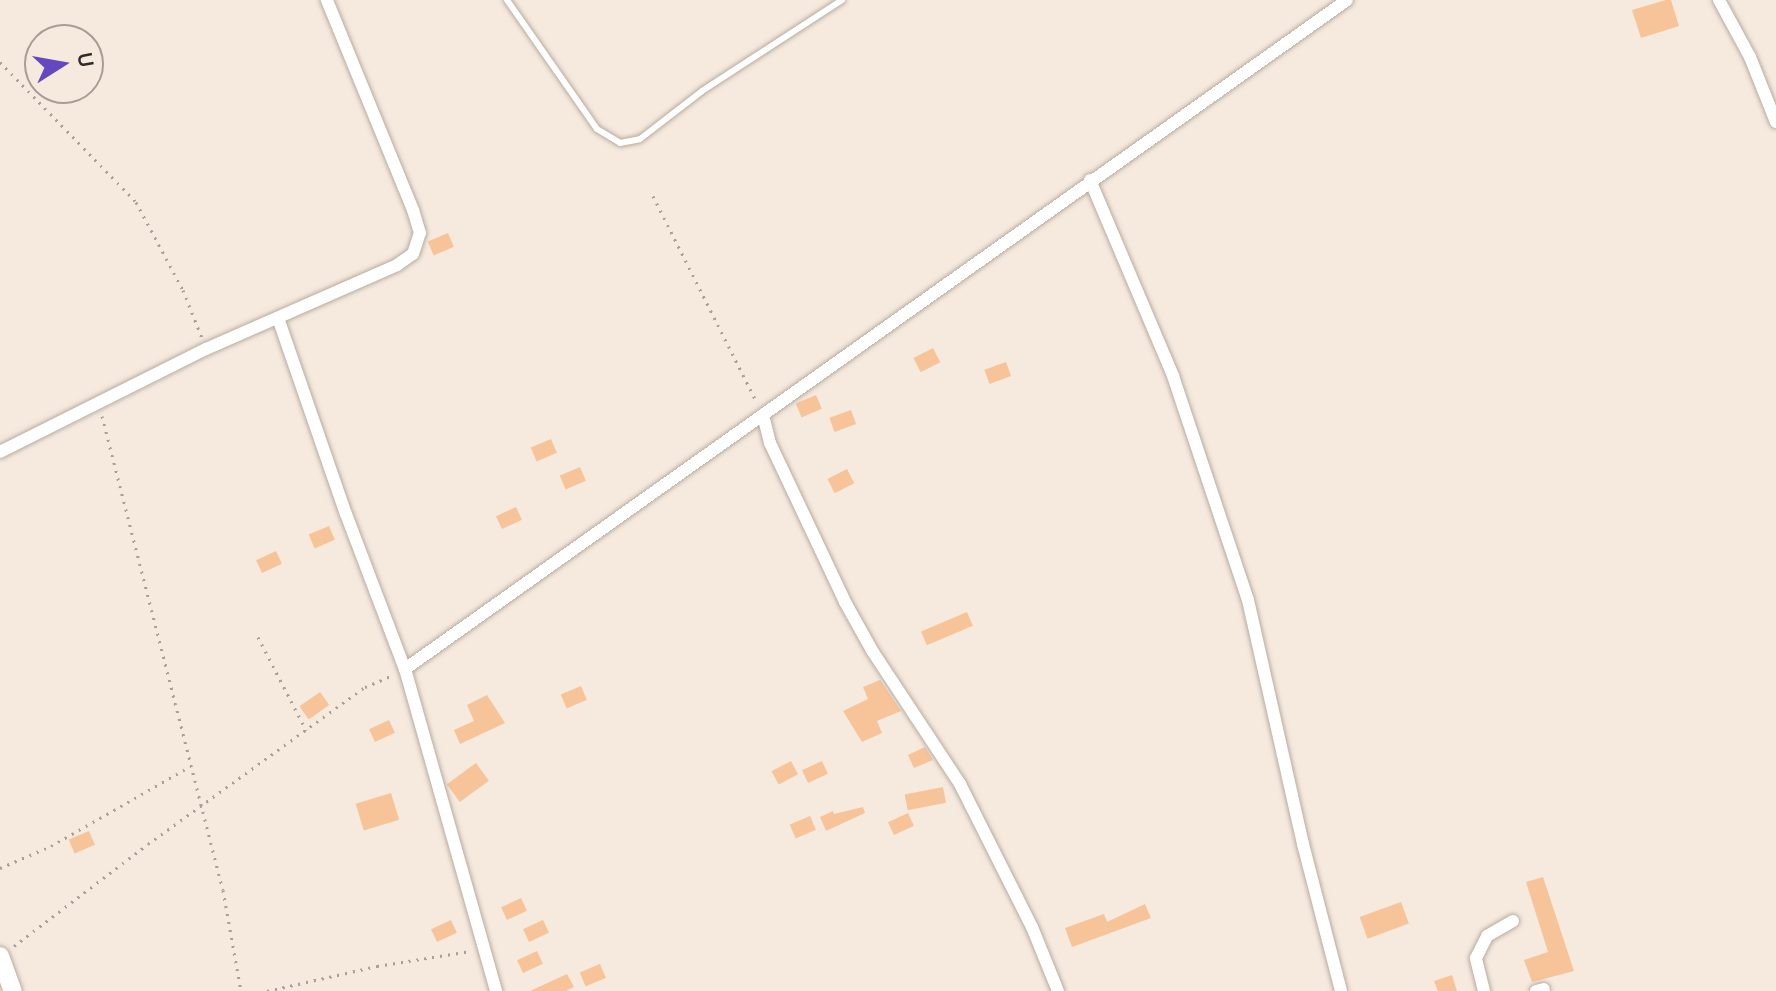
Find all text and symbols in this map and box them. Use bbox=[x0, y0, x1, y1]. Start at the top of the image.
north arrow bbox=[24, 24, 104, 104]
text: U bbox=[71, 50, 100, 70]

